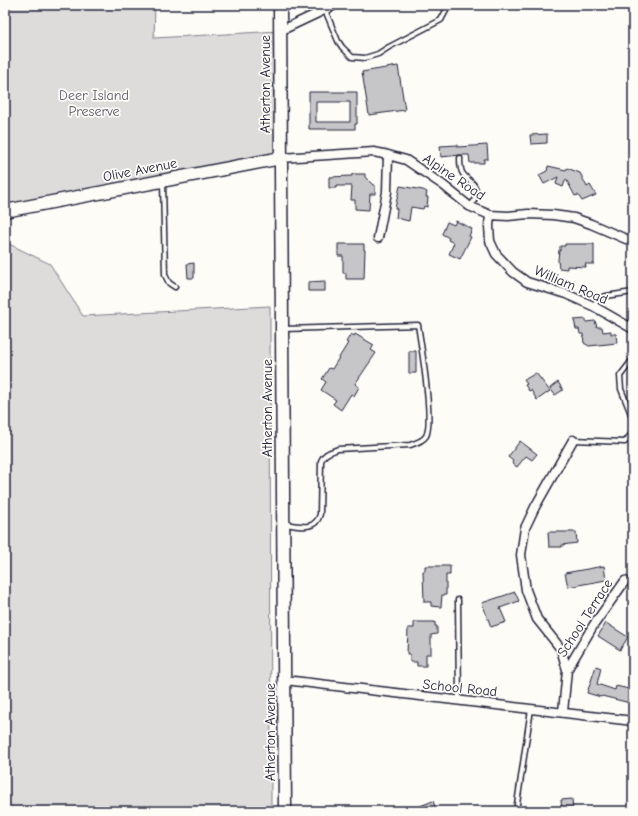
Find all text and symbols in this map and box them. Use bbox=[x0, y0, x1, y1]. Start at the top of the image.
street label: Atherton Avenue bbox=[257, 35, 274, 133]
park label: Deer Island Preserve bbox=[59, 87, 129, 120]
street label: Alpine Road bbox=[420, 150, 488, 204]
street label: Olive Avenue bbox=[101, 154, 179, 186]
street label: William Road bbox=[532, 262, 610, 308]
street label: Atherton Avenue bbox=[259, 359, 276, 457]
street label: School Terrace bbox=[553, 576, 617, 660]
street label: School Road bbox=[422, 676, 498, 700]
street label: Atherton Avenue bbox=[262, 683, 279, 781]

